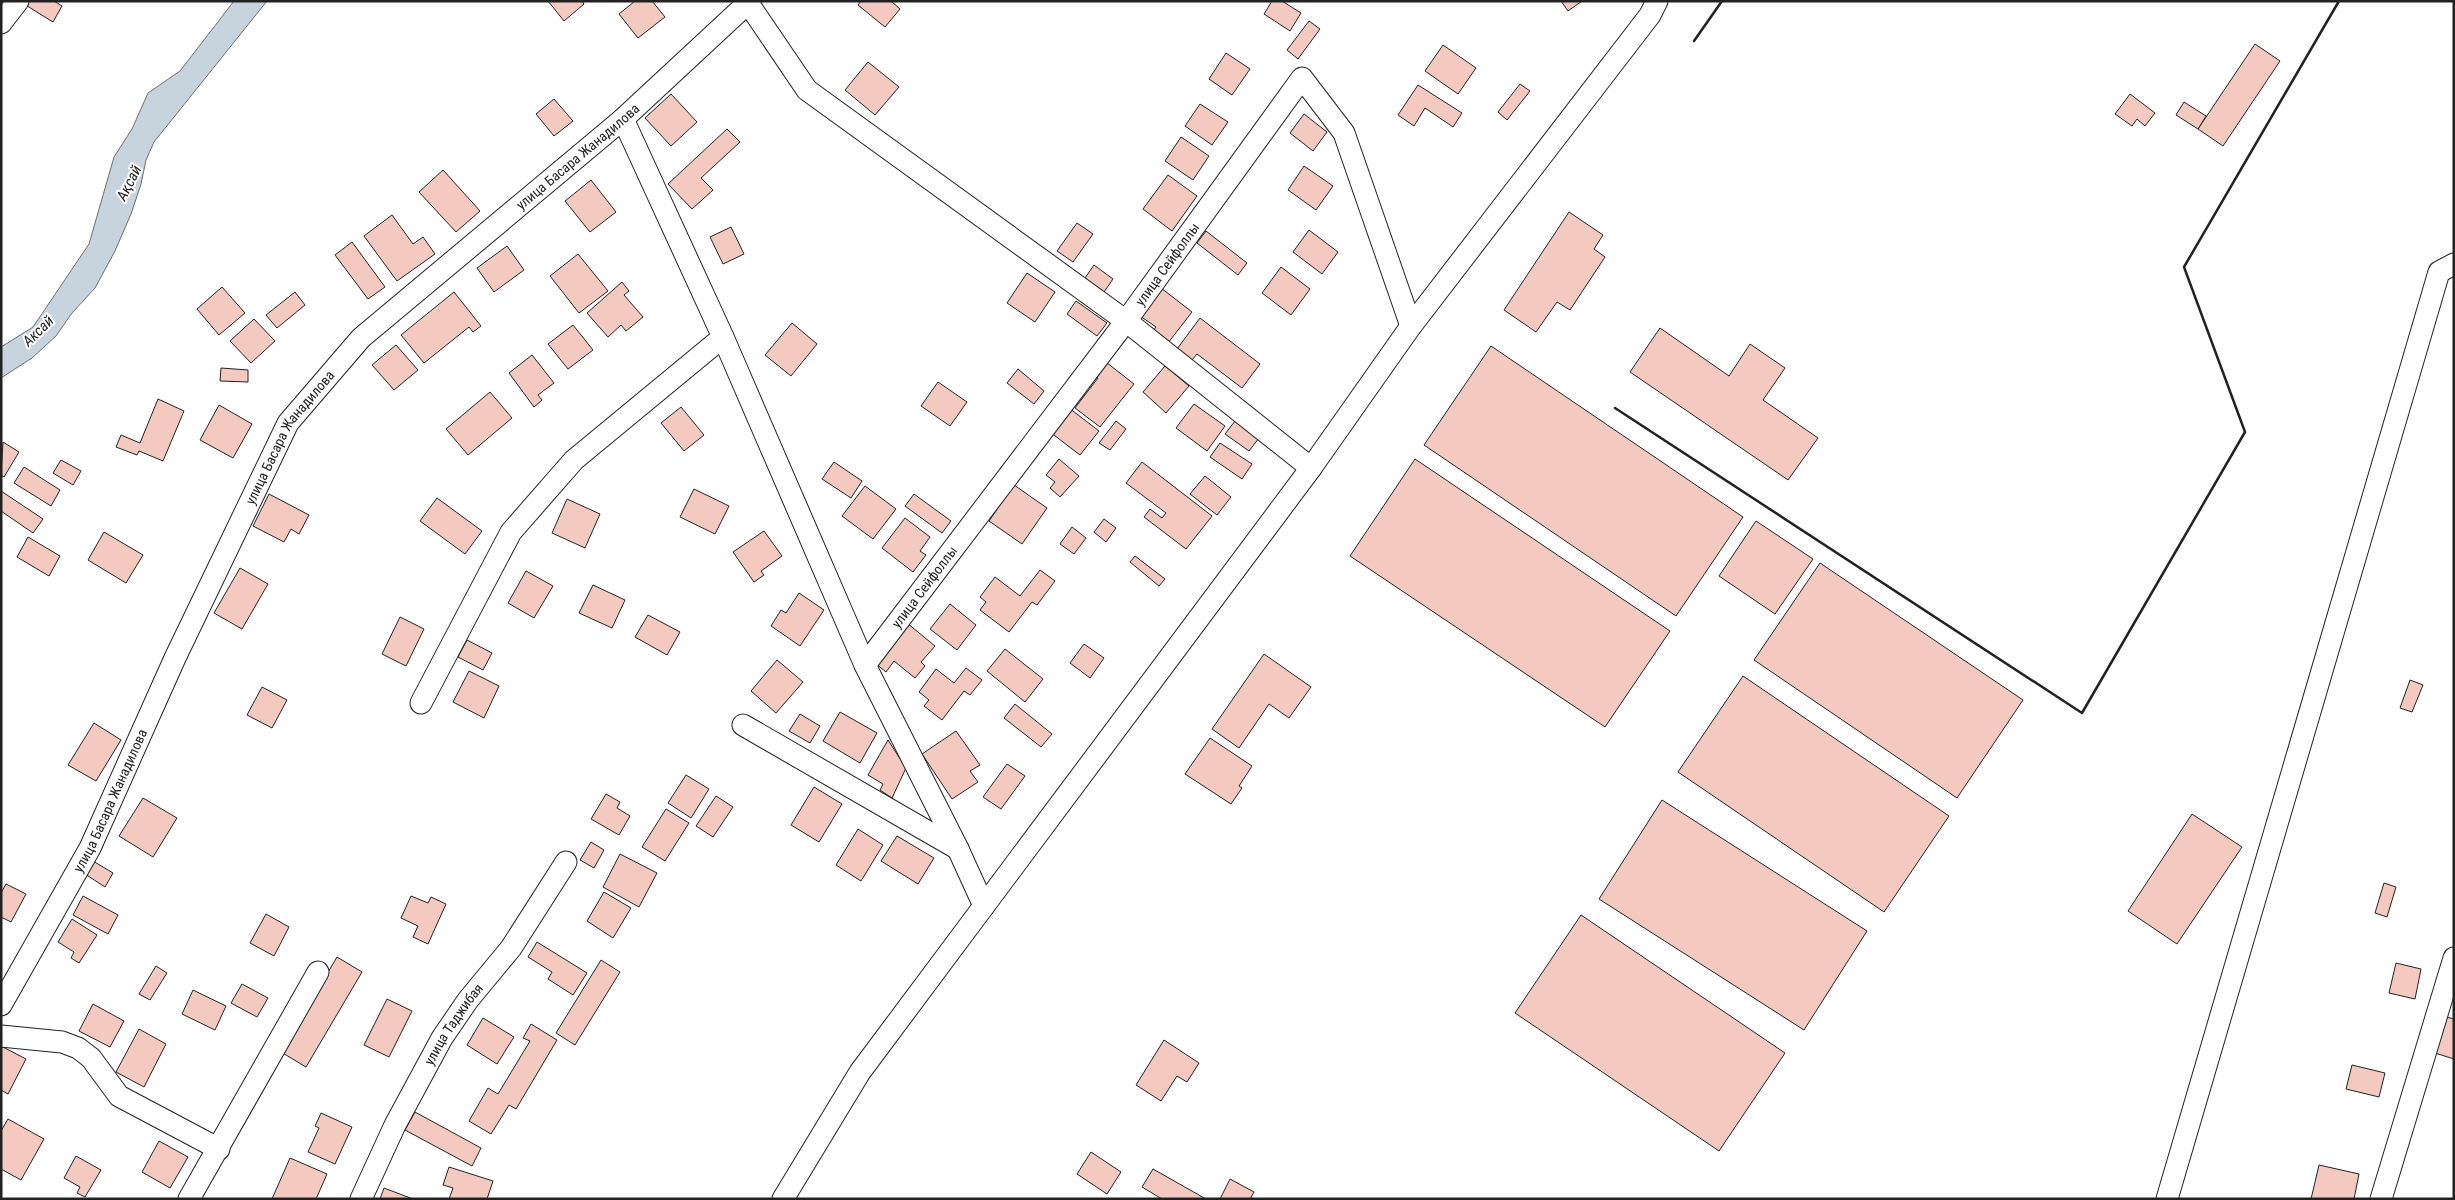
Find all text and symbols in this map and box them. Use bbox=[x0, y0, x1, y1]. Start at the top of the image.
street label: улица Басара Жанадилова bbox=[513, 100, 642, 213]
water label: Ақсай bbox=[112, 162, 145, 205]
street label: улица Сейфоллы bbox=[1132, 220, 1203, 309]
water label: Аксай bbox=[18, 312, 57, 351]
street label: улица Басара Жанадилова bbox=[242, 367, 337, 507]
street label: улица Сейфоллы bbox=[888, 543, 960, 631]
street label: улица Басара Жанадилова bbox=[70, 727, 150, 875]
street label: улица Таджибая bbox=[421, 980, 486, 1068]

